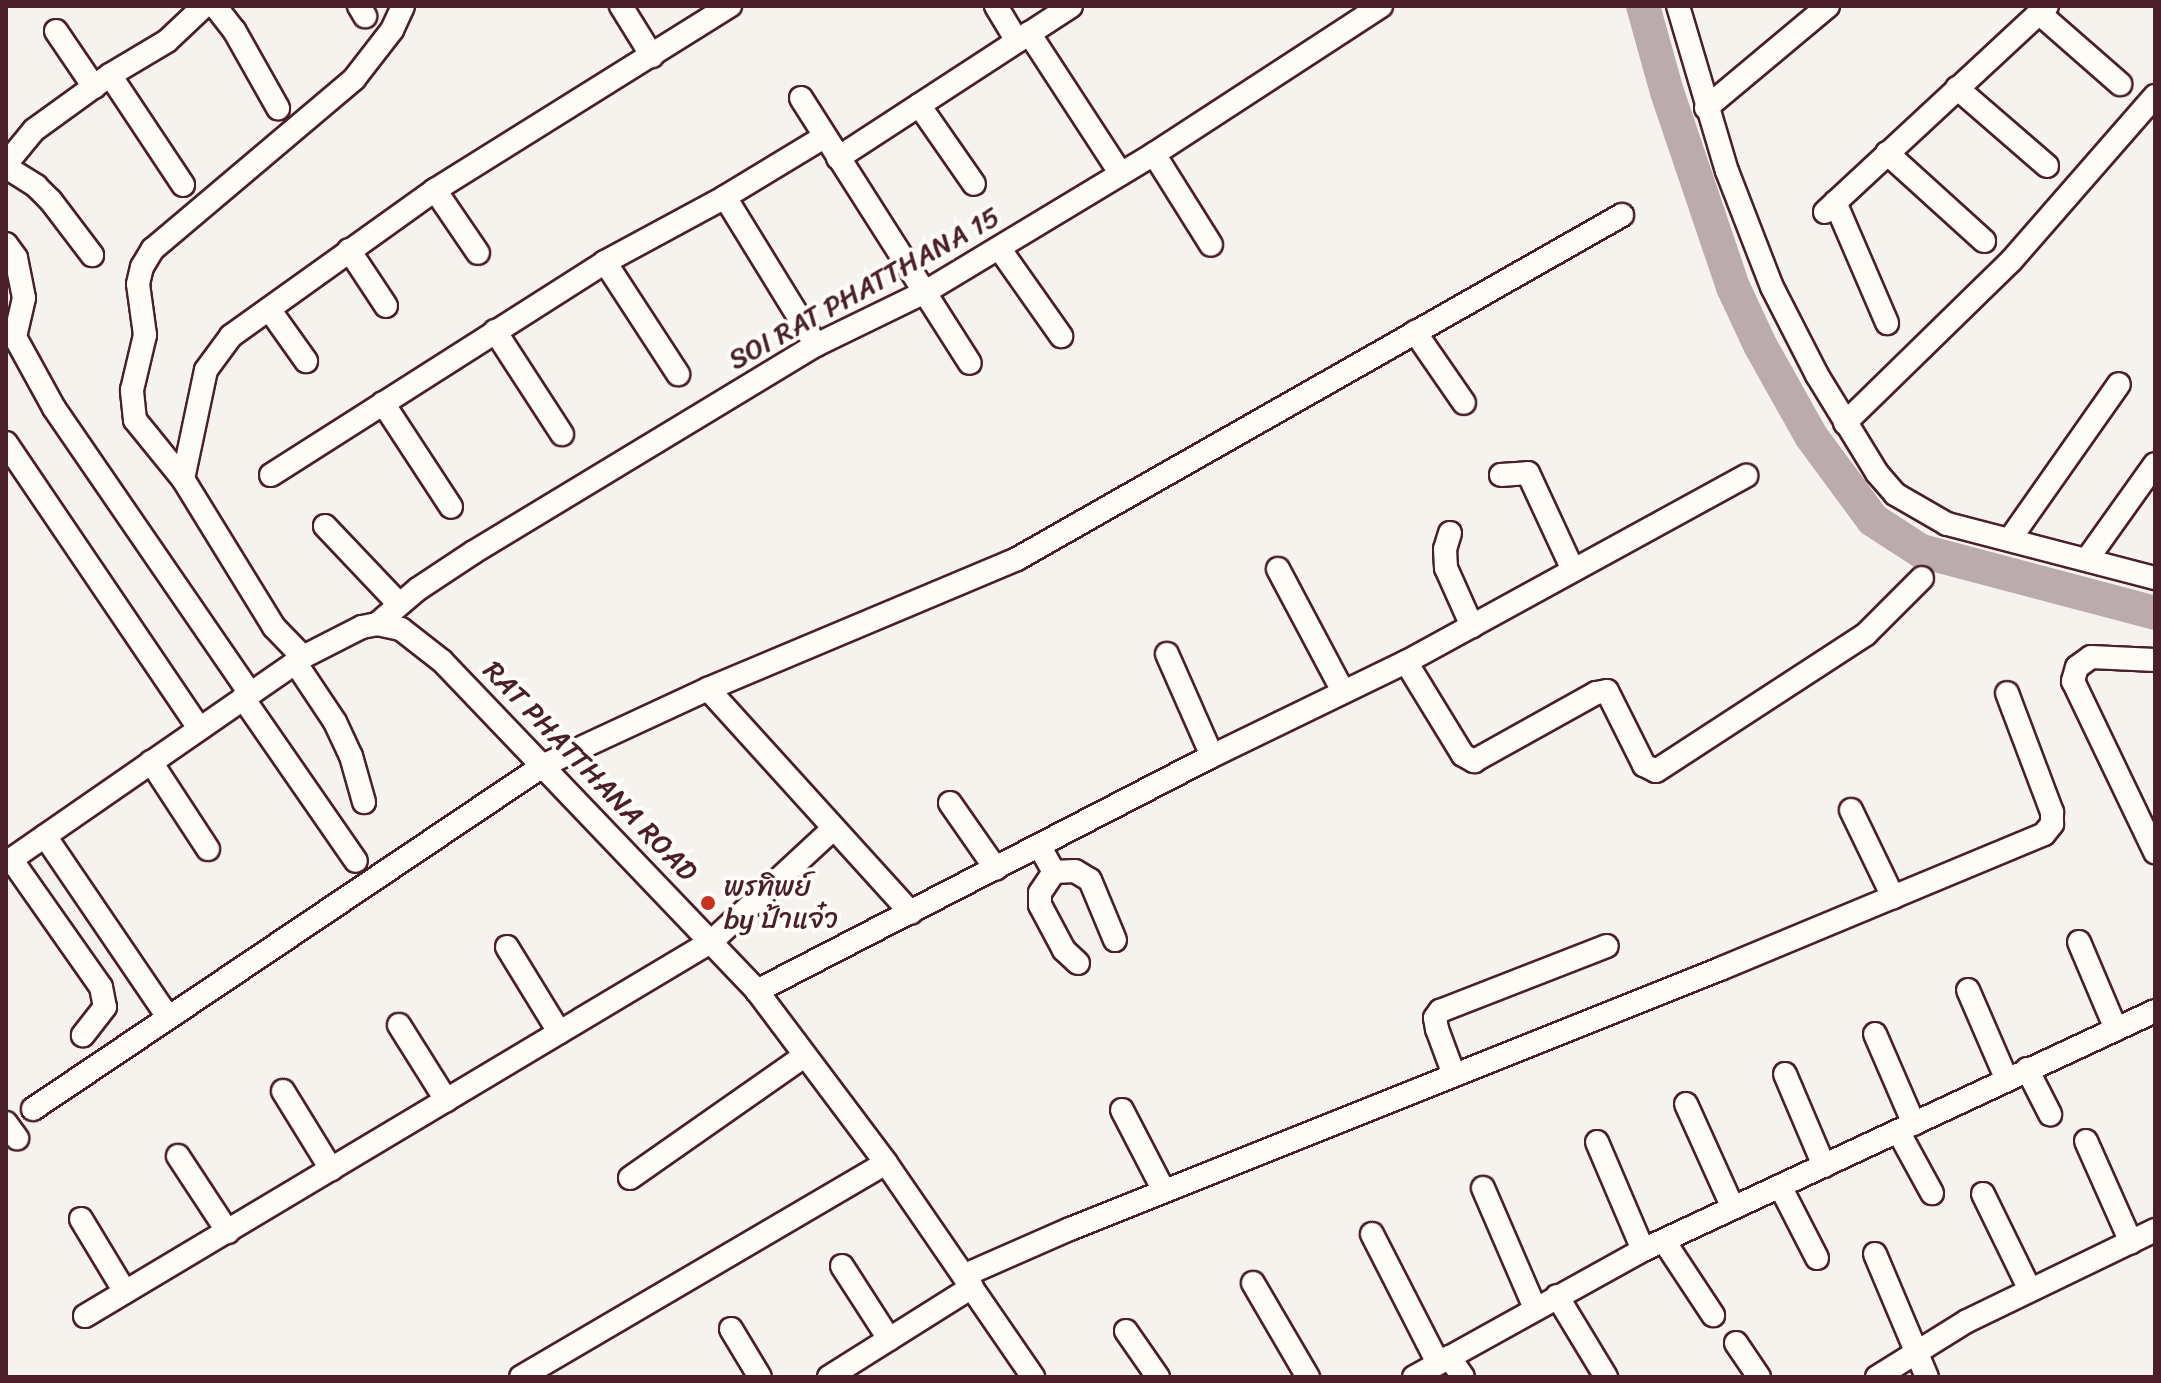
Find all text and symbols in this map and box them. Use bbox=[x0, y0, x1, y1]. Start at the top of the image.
street label: SOI RAT PHATTHANA 15 bbox=[722, 199, 1006, 377]
street label: RAT PHATTHANA ROAD bbox=[475, 653, 705, 889]
place label: พรทิพย์ by ป้าแจ๋ว bbox=[724, 870, 838, 936]
marker: พรทิพย์ by ป้าแจ๋ว bbox=[699, 894, 717, 912]

